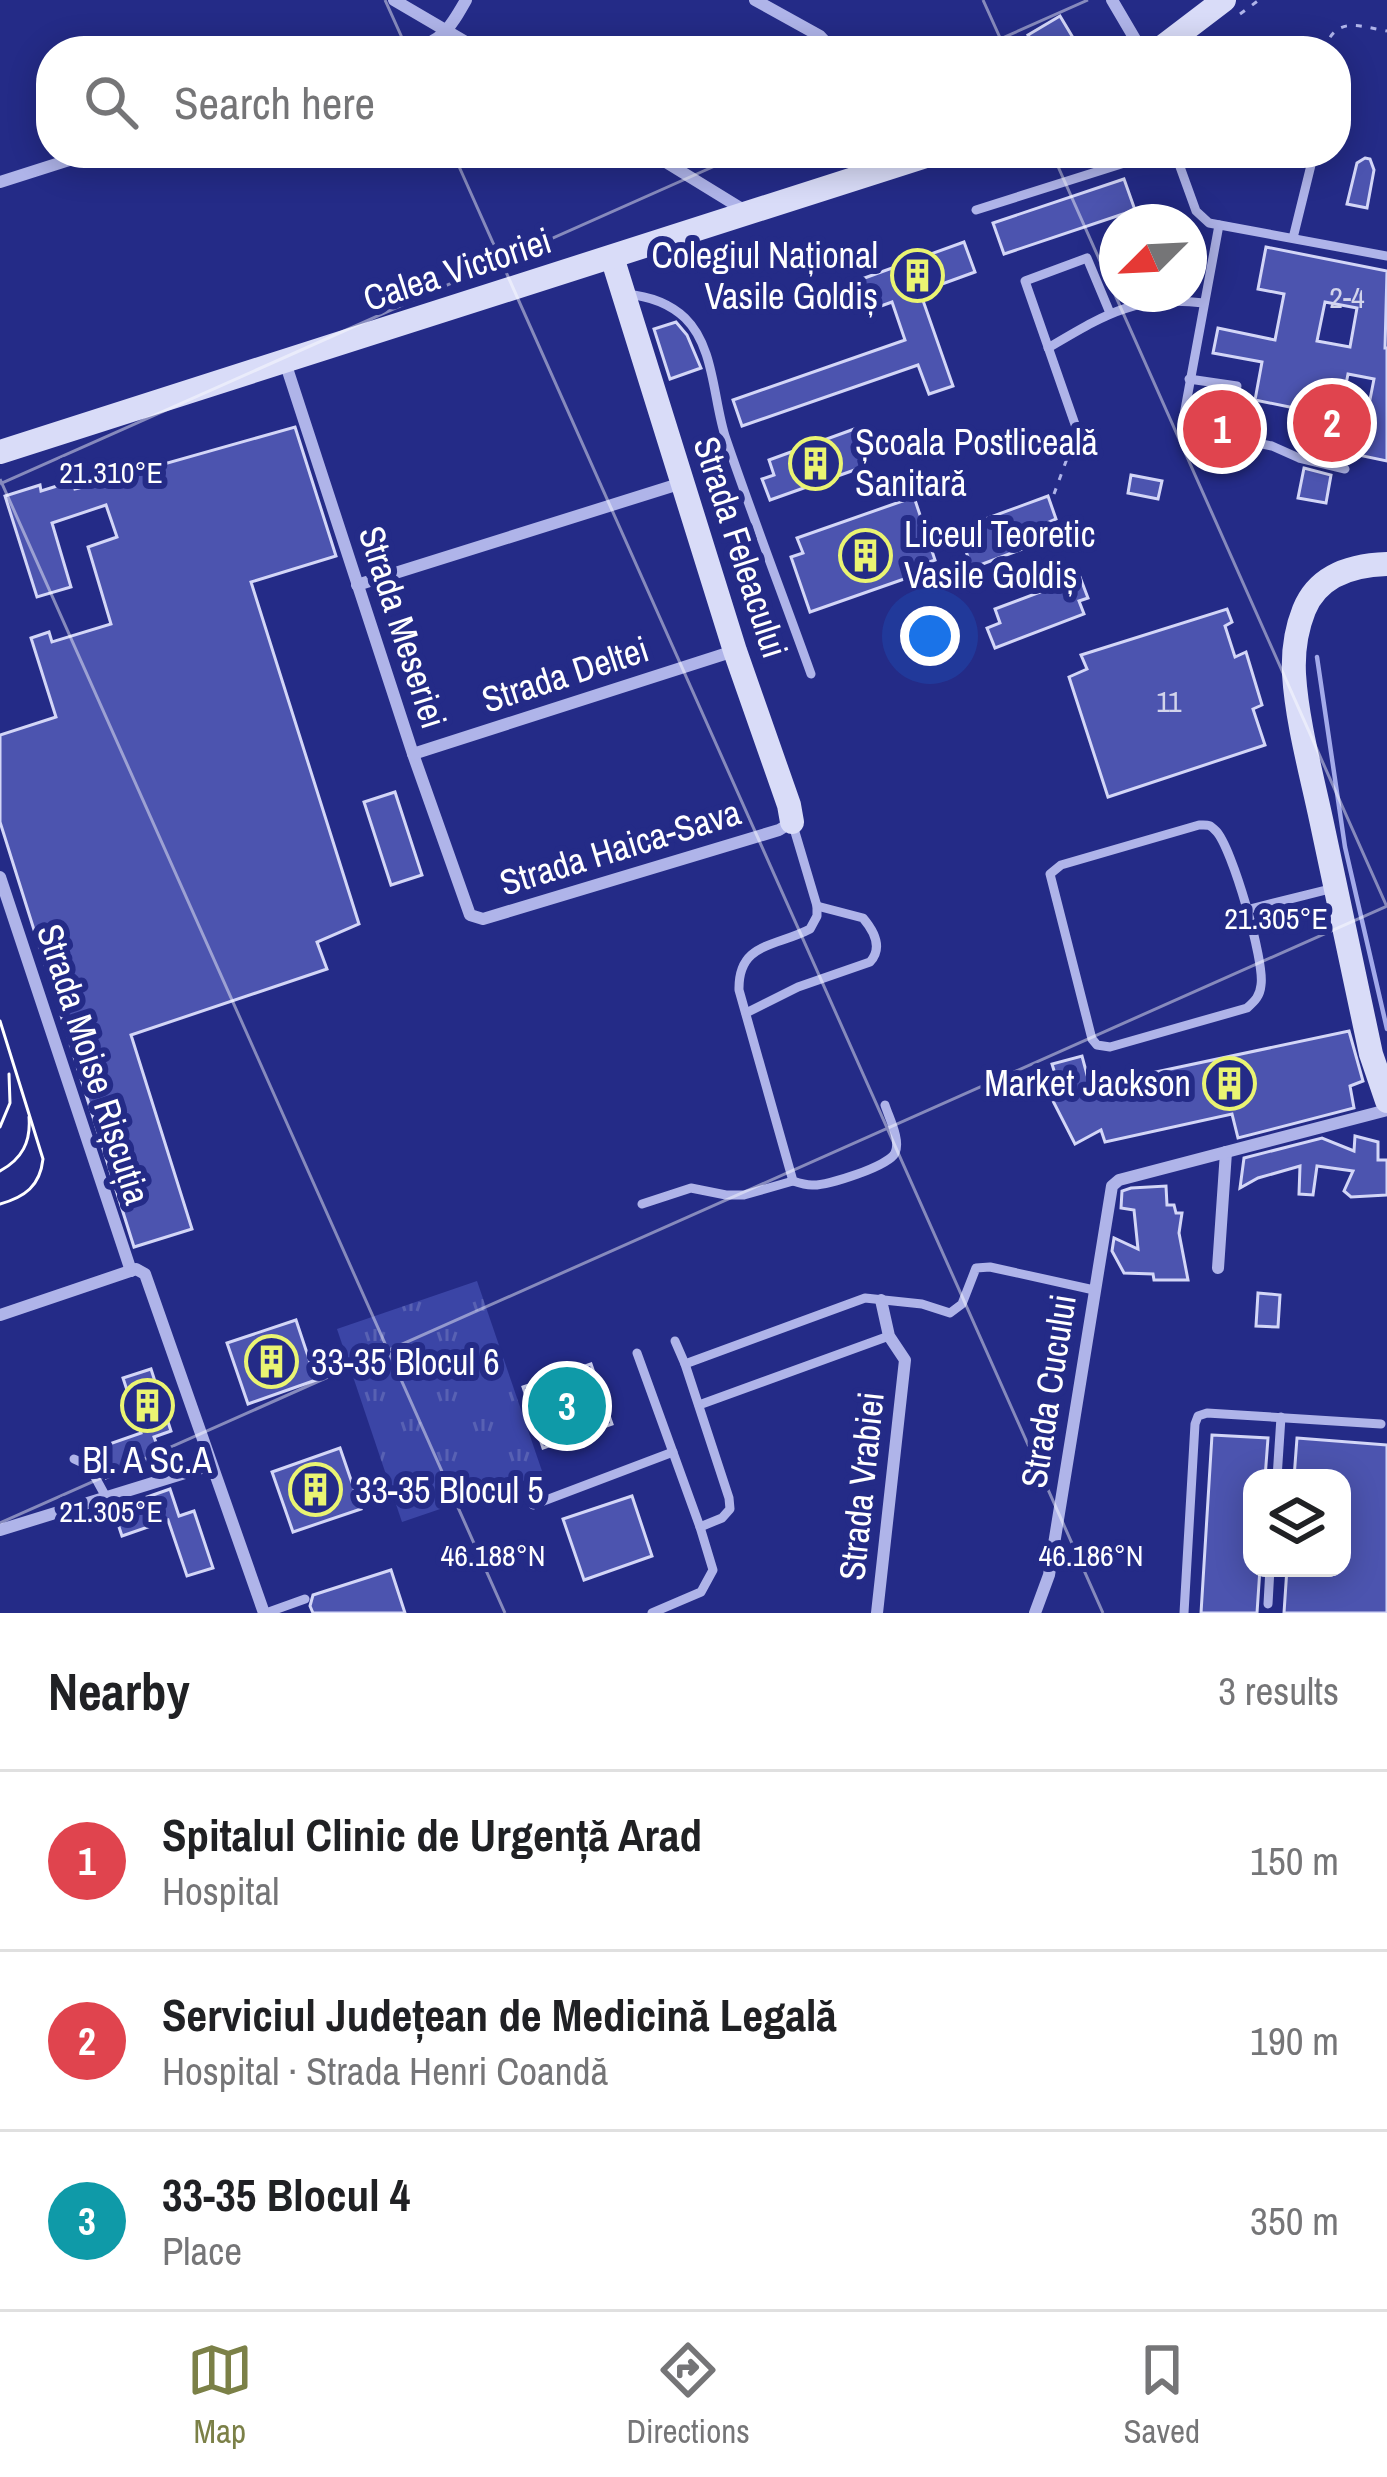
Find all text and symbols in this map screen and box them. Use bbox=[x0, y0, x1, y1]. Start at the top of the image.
search box bbox=[36, 36, 1351, 168]
icon: search bbox=[78, 69, 144, 135]
text: Search here bbox=[174, 72, 375, 133]
north arrow bbox=[1099, 204, 1207, 312]
street label: Calea Victoriei bbox=[357, 216, 557, 322]
place label: Colegiul Național Vasile Goldiș bbox=[652, 231, 878, 320]
building icon: Colegiul Național Vasile Goldiș bbox=[889, 248, 945, 304]
house number: 2-4 bbox=[1329, 277, 1365, 317]
pin: 2 bbox=[1293, 378, 1371, 468]
pin: 1 bbox=[1183, 384, 1261, 474]
place label: Școala Postliceală Sanitară bbox=[855, 418, 1098, 507]
street label: Strada Feleacului bbox=[683, 430, 799, 664]
building icon: Școala Postliceală Sanitară bbox=[788, 435, 844, 491]
text: 21.310°E bbox=[59, 452, 163, 492]
place label: Liceul Teoretic Vasile Goldiș bbox=[904, 510, 1095, 599]
street label: Strada Meseriei bbox=[348, 520, 458, 734]
building icon: Liceul Teoretic Vasile Goldiș bbox=[837, 527, 893, 583]
your location bbox=[900, 606, 960, 666]
street label: Strada Deltei bbox=[476, 625, 654, 723]
house number: 11 bbox=[1156, 681, 1182, 721]
street label: Strada Haica-Sava bbox=[494, 788, 746, 906]
text: 21.305°E bbox=[1224, 898, 1328, 938]
street label: Strada Moise Rișcuția bbox=[26, 918, 162, 1210]
building icon: Market Jackson bbox=[1202, 1055, 1258, 1111]
place label: Market Jackson bbox=[984, 1059, 1191, 1107]
street label: Strada Cucului bbox=[1009, 1291, 1087, 1491]
building icon: 33-35 Blocul 6 bbox=[244, 1334, 300, 1390]
place label: 33-35 Blocul 6 bbox=[311, 1338, 500, 1386]
pin: 3 bbox=[528, 1361, 606, 1451]
building icon: Bl. A Sc.A bbox=[119, 1377, 175, 1433]
street label: Strada Vrabiei bbox=[827, 1389, 895, 1583]
place label: Bl. A Sc.A bbox=[82, 1436, 212, 1484]
building icon: 33-35 Blocul 5 bbox=[288, 1462, 344, 1518]
place label: 33-35 Blocul 5 bbox=[355, 1466, 544, 1514]
map controls bbox=[1243, 1469, 1351, 1577]
button: layers bbox=[1243, 1469, 1351, 1577]
text: 21.305°E bbox=[59, 1491, 163, 1531]
text: 46.188°N bbox=[441, 1535, 546, 1575]
text: 46.186°N bbox=[1039, 1535, 1144, 1575]
text: Nearby bbox=[48, 1657, 190, 1726]
text: 3 results bbox=[1218, 1665, 1339, 1717]
text: Spitalul Clinic de Urgență Arad bbox=[162, 1804, 702, 1865]
text: 1 bbox=[78, 1835, 96, 1887]
text: 150 m bbox=[1250, 1835, 1339, 1887]
text: Hospital bbox=[162, 1865, 279, 1917]
text: Serviciul Județean de Medicină Legală bbox=[162, 1984, 837, 2045]
text: 2 bbox=[78, 2015, 96, 2067]
text: 190 m bbox=[1250, 2015, 1339, 2067]
text: Hospital · Strada Henri Coandă bbox=[162, 2045, 608, 2097]
text: 33-35 Blocul 4 bbox=[162, 2164, 410, 2225]
text: 3 bbox=[78, 2195, 96, 2247]
text: 350 m bbox=[1250, 2195, 1339, 2247]
text: Place bbox=[162, 2225, 242, 2277]
tab: Map bbox=[187, 2337, 253, 2453]
tab: Directions bbox=[626, 2337, 750, 2453]
tab: Saved bbox=[1123, 2337, 1200, 2453]

